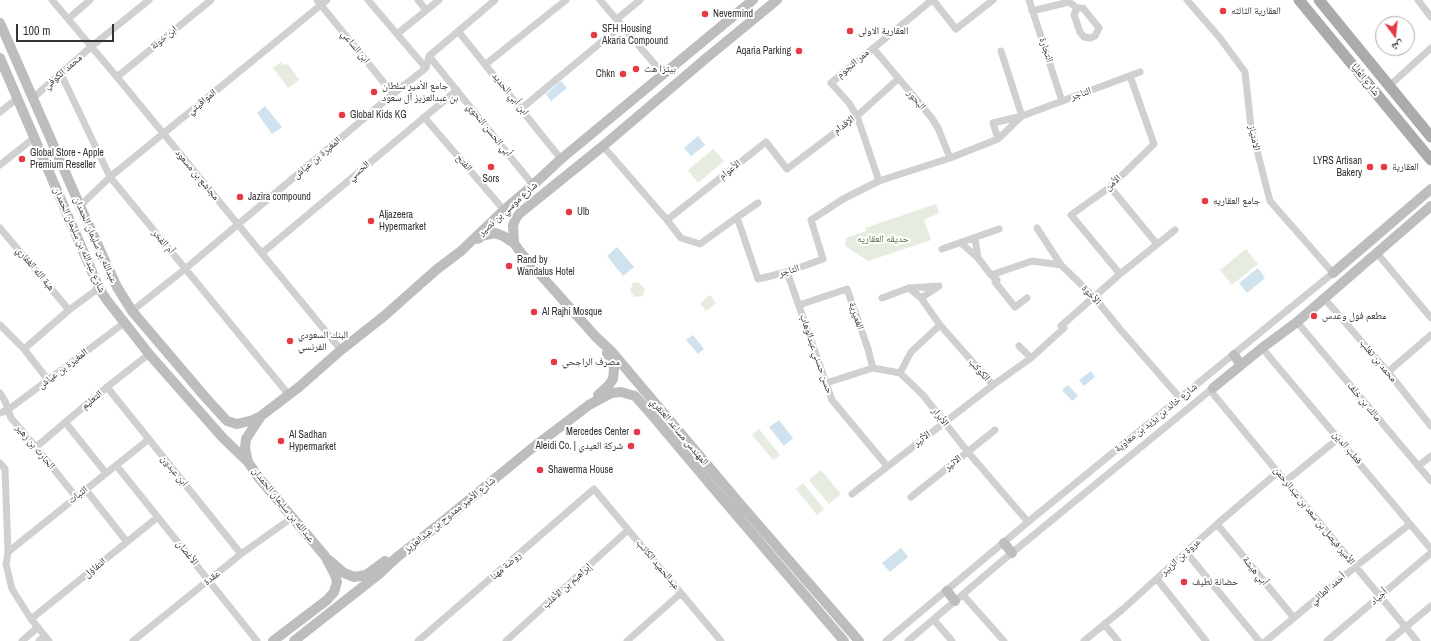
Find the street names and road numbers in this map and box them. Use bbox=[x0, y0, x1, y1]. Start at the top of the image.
street label: ابن خولة bbox=[148, 24, 180, 52]
street label: ابن الساعي bbox=[338, 28, 372, 66]
street label: التجارة bbox=[1036, 36, 1056, 64]
street label: ممر النجوم bbox=[834, 47, 872, 81]
street label: محمد الكوفي bbox=[41, 52, 85, 92]
street label: شارع العليا bbox=[1348, 61, 1382, 99]
street label: ابن أبي الحديد bbox=[489, 70, 531, 118]
street label: التاجر bbox=[1069, 85, 1093, 103]
street label: المواقيتي bbox=[185, 87, 219, 117]
street label: البحور bbox=[904, 87, 928, 113]
street label: أبي الحسن النحوي bbox=[464, 101, 514, 159]
street label: الإقدام bbox=[831, 113, 857, 137]
street label: الامتياز bbox=[1245, 124, 1263, 152]
street label: المغيرة بن عياش bbox=[291, 134, 343, 182]
street label: مجاشع بن مسعود bbox=[172, 147, 222, 203]
street label: الفتح bbox=[453, 152, 475, 174]
street label: الحسي bbox=[346, 158, 372, 184]
street label: الأعوام bbox=[717, 158, 743, 182]
street label: الأمن bbox=[1102, 173, 1124, 193]
street label: شارع موسي بن نصير bbox=[476, 179, 540, 239]
street label: شارع عبدالله بن سليمان الحمدان bbox=[50, 185, 108, 295]
street label: عبدالله بن سليمان الحمدان bbox=[71, 195, 119, 285]
street label: أم الفخر bbox=[149, 227, 177, 257]
street label: هبة الله الغفاري bbox=[13, 245, 57, 293]
street label: التاجر bbox=[777, 262, 801, 280]
street label: الأخوة bbox=[1079, 283, 1103, 307]
street label: الغميرية bbox=[846, 301, 866, 331]
street label: حسن حسني عبدالوهاب bbox=[797, 313, 835, 395]
street label: محمد بن تغلب bbox=[1357, 337, 1399, 385]
street label: المغيرة بن عياش bbox=[36, 346, 90, 392]
street label: الكوكب bbox=[966, 356, 992, 384]
street label: مالك بن خلف bbox=[1344, 380, 1384, 424]
street label: شارع خالد بن يزيد بن معاوية bbox=[1112, 381, 1200, 455]
street label: التعليم bbox=[79, 388, 105, 412]
street label: المهندس مساعد العنقري bbox=[647, 396, 711, 468]
street label: الأبرار bbox=[929, 405, 951, 429]
street label: الحارث بن زهير bbox=[13, 422, 57, 472]
street label: الأثير bbox=[911, 429, 933, 449]
street label: قطب الدين bbox=[1330, 429, 1364, 467]
street label: الاثير bbox=[942, 452, 964, 474]
street label: ابن عبدون bbox=[158, 453, 190, 489]
street label: الأمير فيصل بن سعد بن عبدالرحمن bbox=[1271, 464, 1357, 568]
street label: عبدالله بن سليمان الحمدان bbox=[249, 465, 317, 545]
street label: شارع الأمير ممدوح بن عبدالعزيز bbox=[402, 475, 498, 555]
street label: الثبات bbox=[66, 484, 90, 506]
street label: عروة بن الزبير bbox=[1158, 536, 1204, 578]
street label: عبدالحميد الكاتب bbox=[634, 537, 682, 593]
street label: الأغصان bbox=[173, 538, 201, 568]
street label: روضة مهنا bbox=[488, 549, 524, 583]
street label: أبي هيشة bbox=[1240, 554, 1270, 588]
street label: التفاؤل bbox=[81, 555, 109, 581]
street label: إبراهيم بن الأغلب bbox=[540, 561, 594, 611]
street label: عقدة bbox=[201, 568, 223, 588]
street label: أحمد الطائي bbox=[1308, 571, 1348, 607]
street label: أجياد bbox=[1368, 586, 1390, 608]

